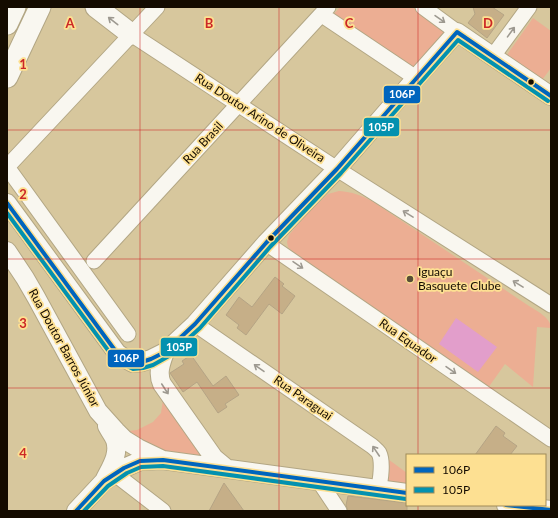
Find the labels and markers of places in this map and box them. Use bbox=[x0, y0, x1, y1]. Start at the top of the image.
unlabelled marker bbox=[526, 77, 536, 87]
unlabelled marker bbox=[266, 233, 276, 243]
place label: Iguaçu Basquete Clube bbox=[418, 264, 501, 293]
marker: Iguaçu Basquete Clube bbox=[405, 274, 415, 284]

